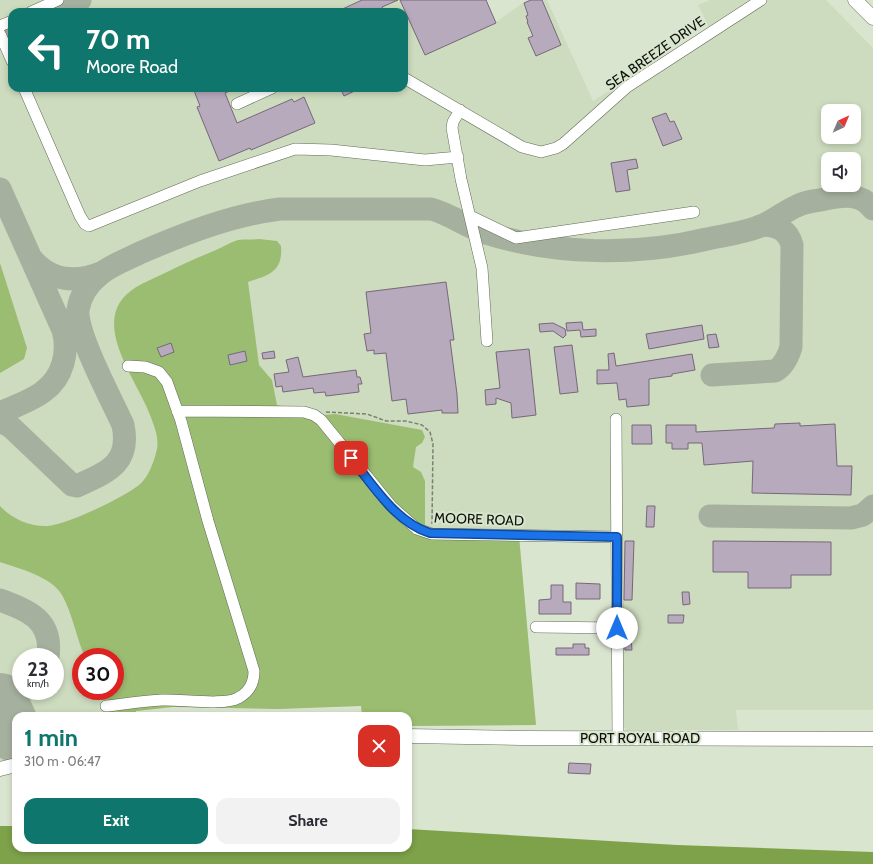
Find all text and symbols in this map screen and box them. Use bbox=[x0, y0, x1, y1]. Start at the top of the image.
street label: SEA BREEZE DRIVE bbox=[602, 12, 708, 94]
text: 70 m bbox=[86, 22, 150, 56]
icon: left bbox=[20, 24, 72, 76]
text: Moore Road bbox=[86, 56, 178, 78]
north arrow bbox=[821, 104, 861, 144]
map controls bbox=[821, 104, 861, 192]
button: sound bbox=[821, 152, 861, 192]
pin bbox=[334, 441, 368, 475]
icon: arrive bbox=[340, 447, 362, 469]
street label: MOORE ROAD bbox=[434, 508, 524, 530]
position arrow bbox=[596, 607, 638, 649]
speed limit sign: 30 bbox=[72, 648, 124, 700]
text: 23 bbox=[27, 657, 49, 681]
text: km/h bbox=[27, 677, 49, 690]
text: 1 min bbox=[24, 723, 78, 752]
button: close bbox=[358, 725, 400, 767]
street label: PORT ROYAL ROAD bbox=[580, 729, 700, 747]
text: 310 m · 06:47 bbox=[24, 753, 101, 769]
button: Exit bbox=[24, 798, 208, 844]
button: Share bbox=[216, 798, 400, 844]

